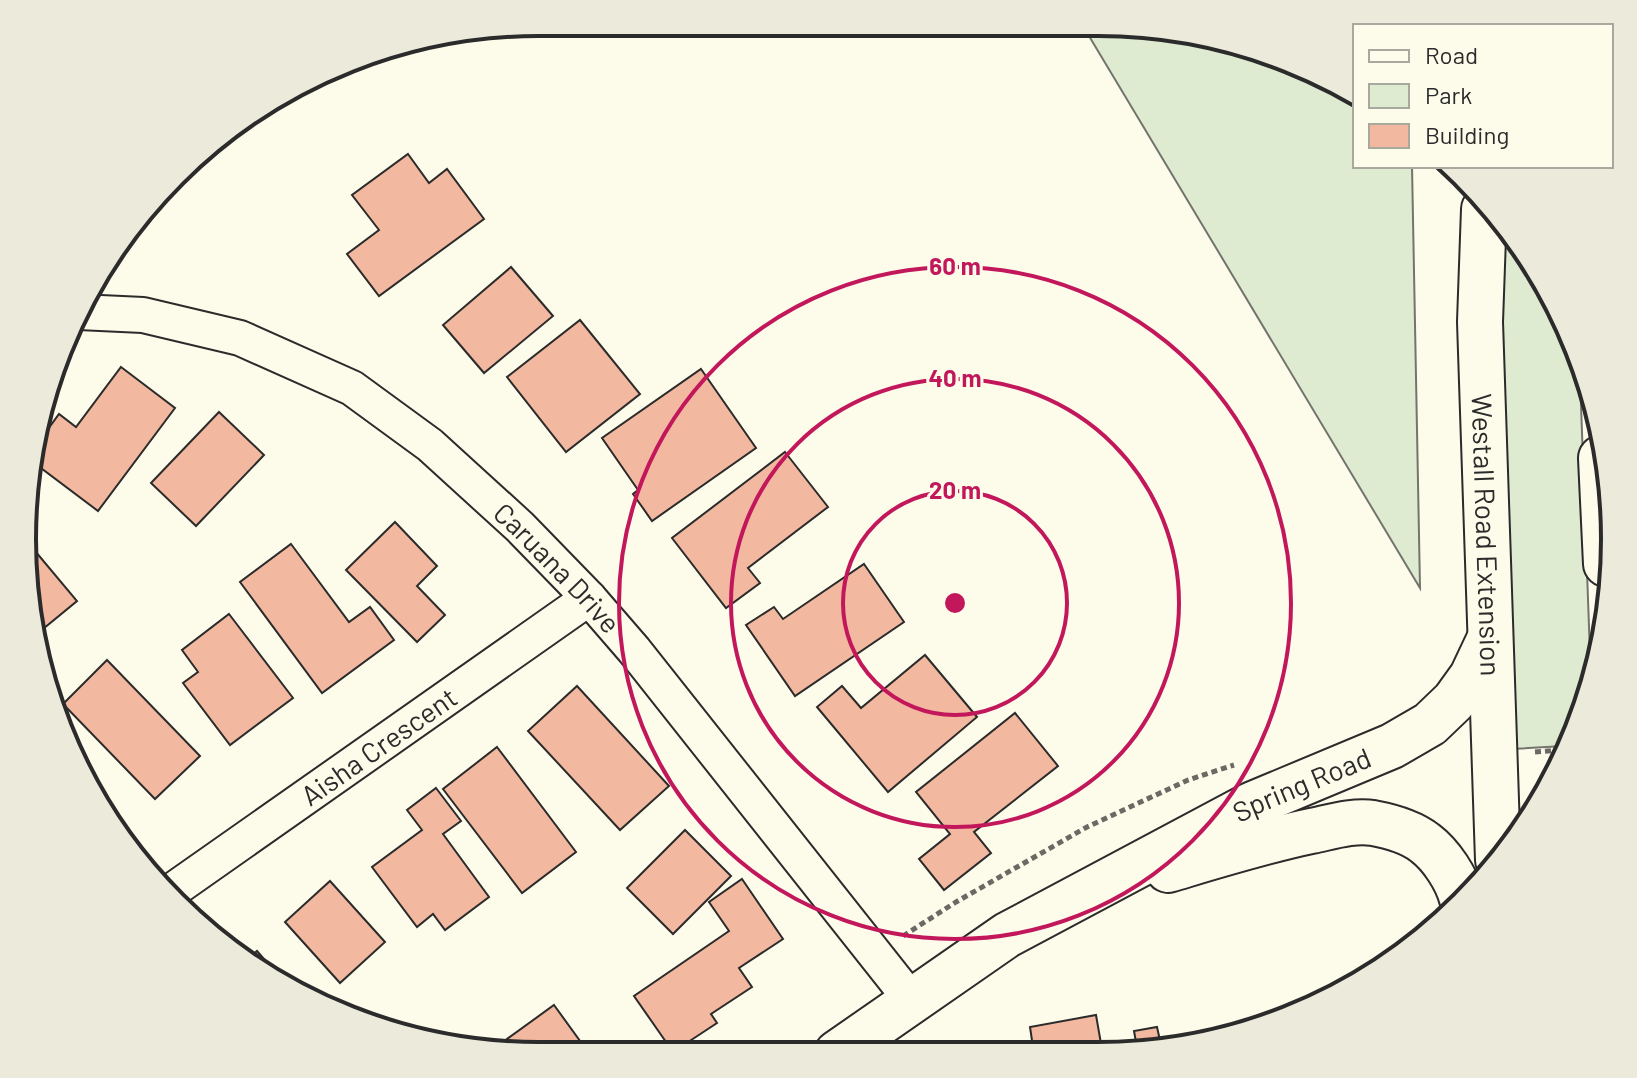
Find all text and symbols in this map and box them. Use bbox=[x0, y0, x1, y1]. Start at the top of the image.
legend bbox=[1353, 24, 1613, 168]
text: Road bbox=[1425, 40, 1478, 69]
text: Park bbox=[1425, 80, 1472, 109]
text: Building bbox=[1425, 120, 1509, 149]
text: 60 m bbox=[929, 251, 981, 280]
text: 40 m bbox=[928, 363, 982, 392]
street label: Westall Road Extension bbox=[1465, 393, 1509, 677]
text: 20 m bbox=[929, 475, 981, 504]
street label: Caruana Drive bbox=[487, 495, 628, 640]
centre of rings bbox=[941, 589, 969, 617]
street label: Aisha Crescent bbox=[294, 679, 463, 812]
street label: Spring Road bbox=[1226, 740, 1376, 829]

